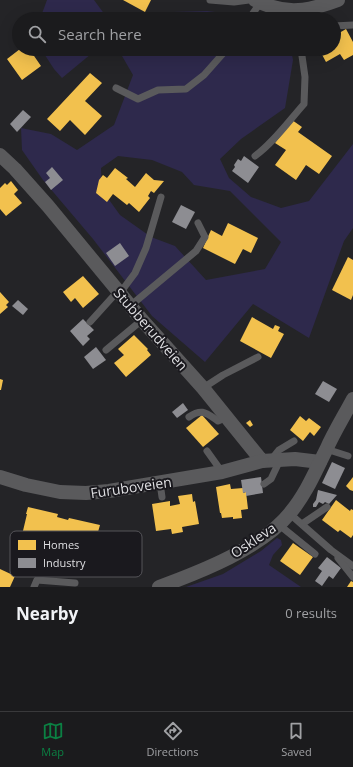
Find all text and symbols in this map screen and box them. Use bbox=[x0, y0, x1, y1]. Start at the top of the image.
search box bbox=[12, 12, 341, 56]
icon: search bbox=[26, 23, 48, 45]
text: Search here bbox=[58, 24, 142, 44]
street label: Stubberudveien bbox=[110, 284, 192, 374]
street label: Furuboveien bbox=[89, 472, 173, 502]
street label: Oskleva bbox=[227, 518, 279, 562]
legend bbox=[10, 531, 142, 577]
text: Homes bbox=[43, 537, 79, 552]
text: Industry bbox=[43, 555, 86, 570]
text: Nearby bbox=[16, 602, 78, 625]
text: 0 results bbox=[285, 604, 337, 622]
tab: Map bbox=[41, 720, 64, 759]
tab: Directions bbox=[147, 720, 199, 759]
tab: Saved bbox=[281, 720, 312, 759]

